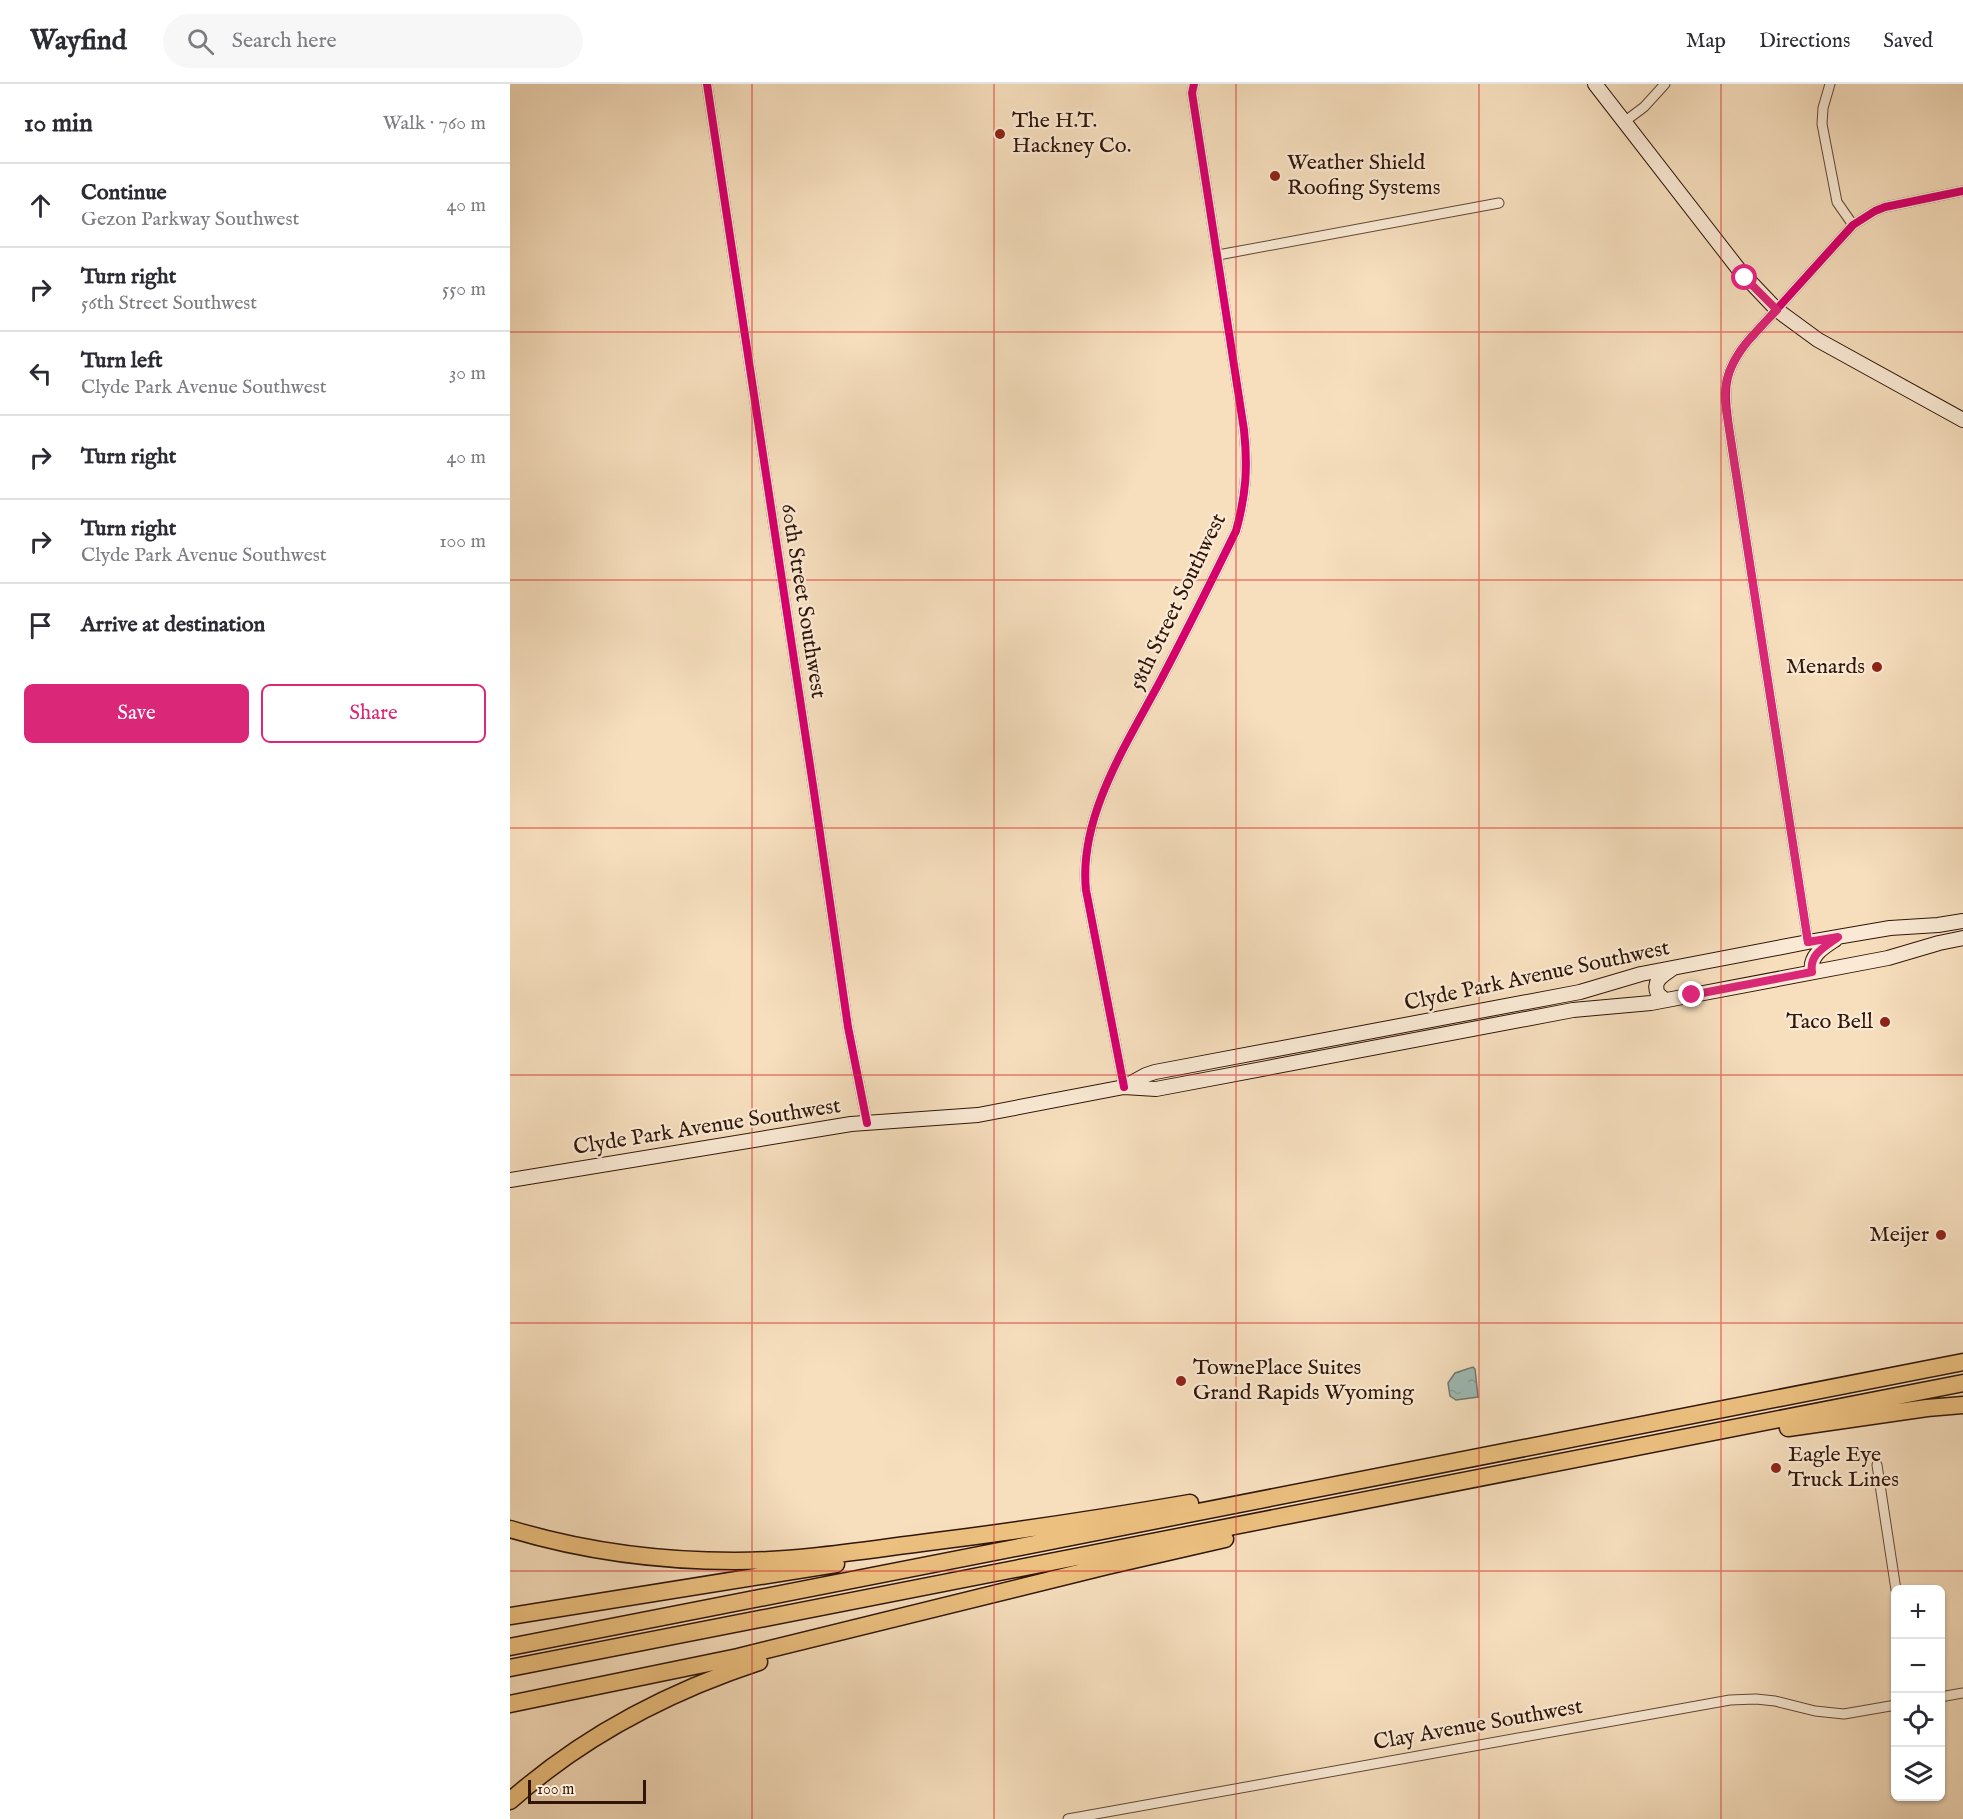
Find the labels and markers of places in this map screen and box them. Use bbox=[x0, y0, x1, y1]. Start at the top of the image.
place label: The H.T. Hackney Co. bbox=[1012, 107, 1131, 160]
marker: The H.T. Hackney Co. bbox=[993, 127, 1007, 141]
place label: Weather Shield Roofing Systems bbox=[1287, 149, 1441, 202]
marker: Weather Shield Roofing Systems bbox=[1268, 169, 1282, 183]
place label: Menards bbox=[1786, 653, 1865, 681]
marker: Menards bbox=[1870, 660, 1884, 674]
place label: Taco Bell bbox=[1786, 1008, 1873, 1036]
marker: Taco Bell bbox=[1878, 1015, 1892, 1029]
place label: Meijer bbox=[1869, 1221, 1929, 1249]
marker: Meijer bbox=[1934, 1228, 1948, 1242]
place label: TownePlace Suites Grand Rapids Wyoming bbox=[1193, 1354, 1415, 1407]
marker: TownePlace Suites Grand Rapids Wyoming bbox=[1174, 1374, 1188, 1388]
place label: Eagle Eye Truck Lines bbox=[1788, 1441, 1899, 1494]
marker: Eagle Eye Truck Lines bbox=[1769, 1461, 1783, 1475]

